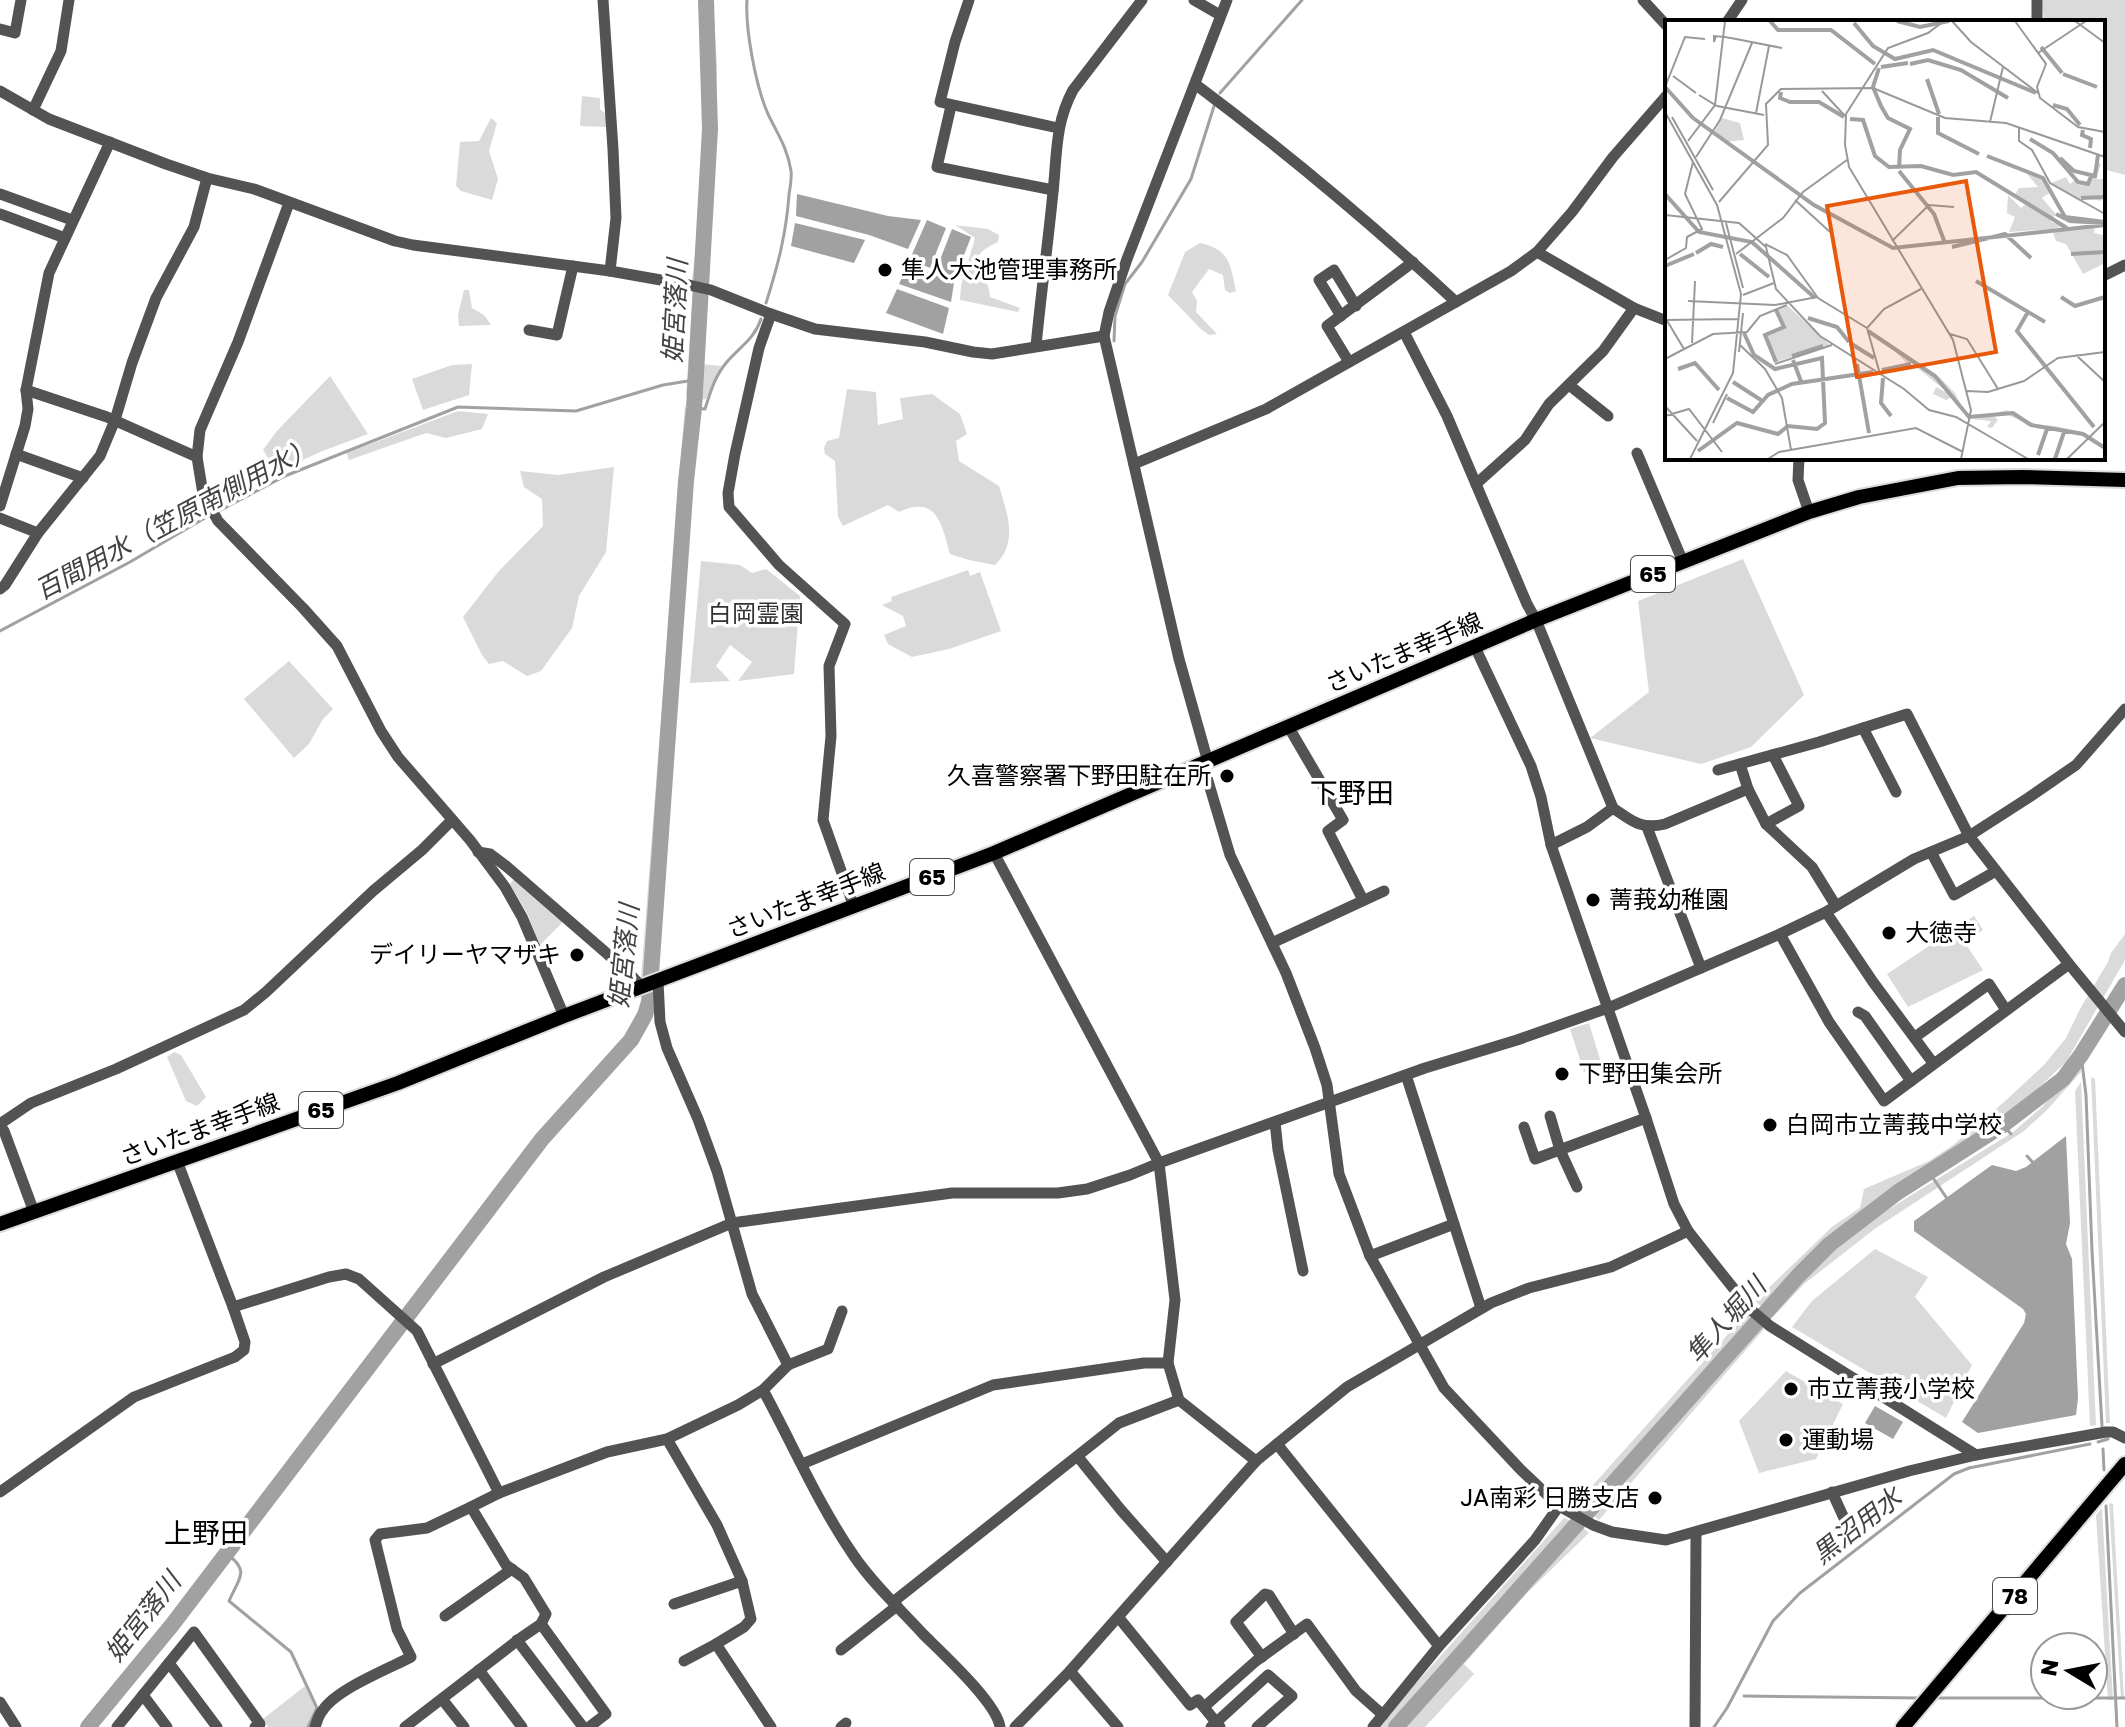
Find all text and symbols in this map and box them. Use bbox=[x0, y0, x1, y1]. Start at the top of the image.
inset map bbox=[1665, 20, 2105, 460]
place label: 隼人大池管理事務所 bbox=[901, 254, 1117, 283]
water label: 姫宮落川 bbox=[656, 255, 693, 364]
marker: 隼人大池管理事務所 bbox=[876, 261, 894, 279]
water label: 百間用水（笠原南側用水） bbox=[30, 432, 320, 605]
road number: 65 bbox=[1631, 556, 1675, 592]
park label: 白岡霊園 bbox=[708, 598, 804, 627]
street label: さいたま幸手線 bbox=[1321, 606, 1486, 698]
place label: 久喜警察署下野田駐在所 bbox=[947, 760, 1211, 789]
marker: 久喜警察署下野田駐在所 bbox=[1218, 767, 1236, 785]
district label: 下野田 bbox=[1310, 776, 1394, 809]
street label: さいたま幸手線 bbox=[722, 856, 889, 943]
road number: 65 bbox=[910, 859, 954, 895]
place label: 菁莪幼稚園 bbox=[1609, 884, 1729, 913]
marker: 菁莪幼稚園 bbox=[1584, 891, 1602, 909]
water label: 姫宮落川 bbox=[603, 900, 645, 1009]
place label: 大徳寺 bbox=[1905, 917, 1977, 946]
marker: 大徳寺 bbox=[1880, 924, 1898, 942]
place label: デイリーヤマザキ bbox=[369, 939, 561, 968]
marker: デイリーヤマザキ bbox=[568, 946, 586, 964]
place label: 下野田集会所 bbox=[1578, 1058, 1722, 1087]
marker: 下野田集会所 bbox=[1553, 1065, 1571, 1083]
street label: さいたま幸手線 bbox=[116, 1086, 283, 1171]
road number: 65 bbox=[299, 1092, 343, 1128]
place label: 白岡市立菁莪中学校 bbox=[1786, 1109, 2002, 1138]
marker: 白岡市立菁莪中学校 bbox=[1761, 1116, 1779, 1134]
water label: 隼人堀川 bbox=[1679, 1268, 1774, 1369]
place label: 市立菁莪小学校 bbox=[1807, 1373, 1975, 1402]
marker: 市立菁莪小学校 bbox=[1782, 1380, 1800, 1398]
place label: 運動場 bbox=[1802, 1424, 1874, 1453]
marker: 運動場 bbox=[1777, 1431, 1795, 1449]
water label: 黒沼用水 bbox=[1806, 1480, 1910, 1570]
place label: JA南彩 日勝支店 bbox=[1460, 1482, 1639, 1511]
marker: JA南彩 日勝支店 bbox=[1646, 1489, 1664, 1507]
district label: 上野田 bbox=[164, 1516, 248, 1549]
water label: 姫宮落川 bbox=[98, 1564, 189, 1667]
road number: 78 bbox=[1993, 1578, 2037, 1614]
north arrow bbox=[2029, 1631, 2109, 1711]
text: N bbox=[2034, 1657, 2064, 1678]

